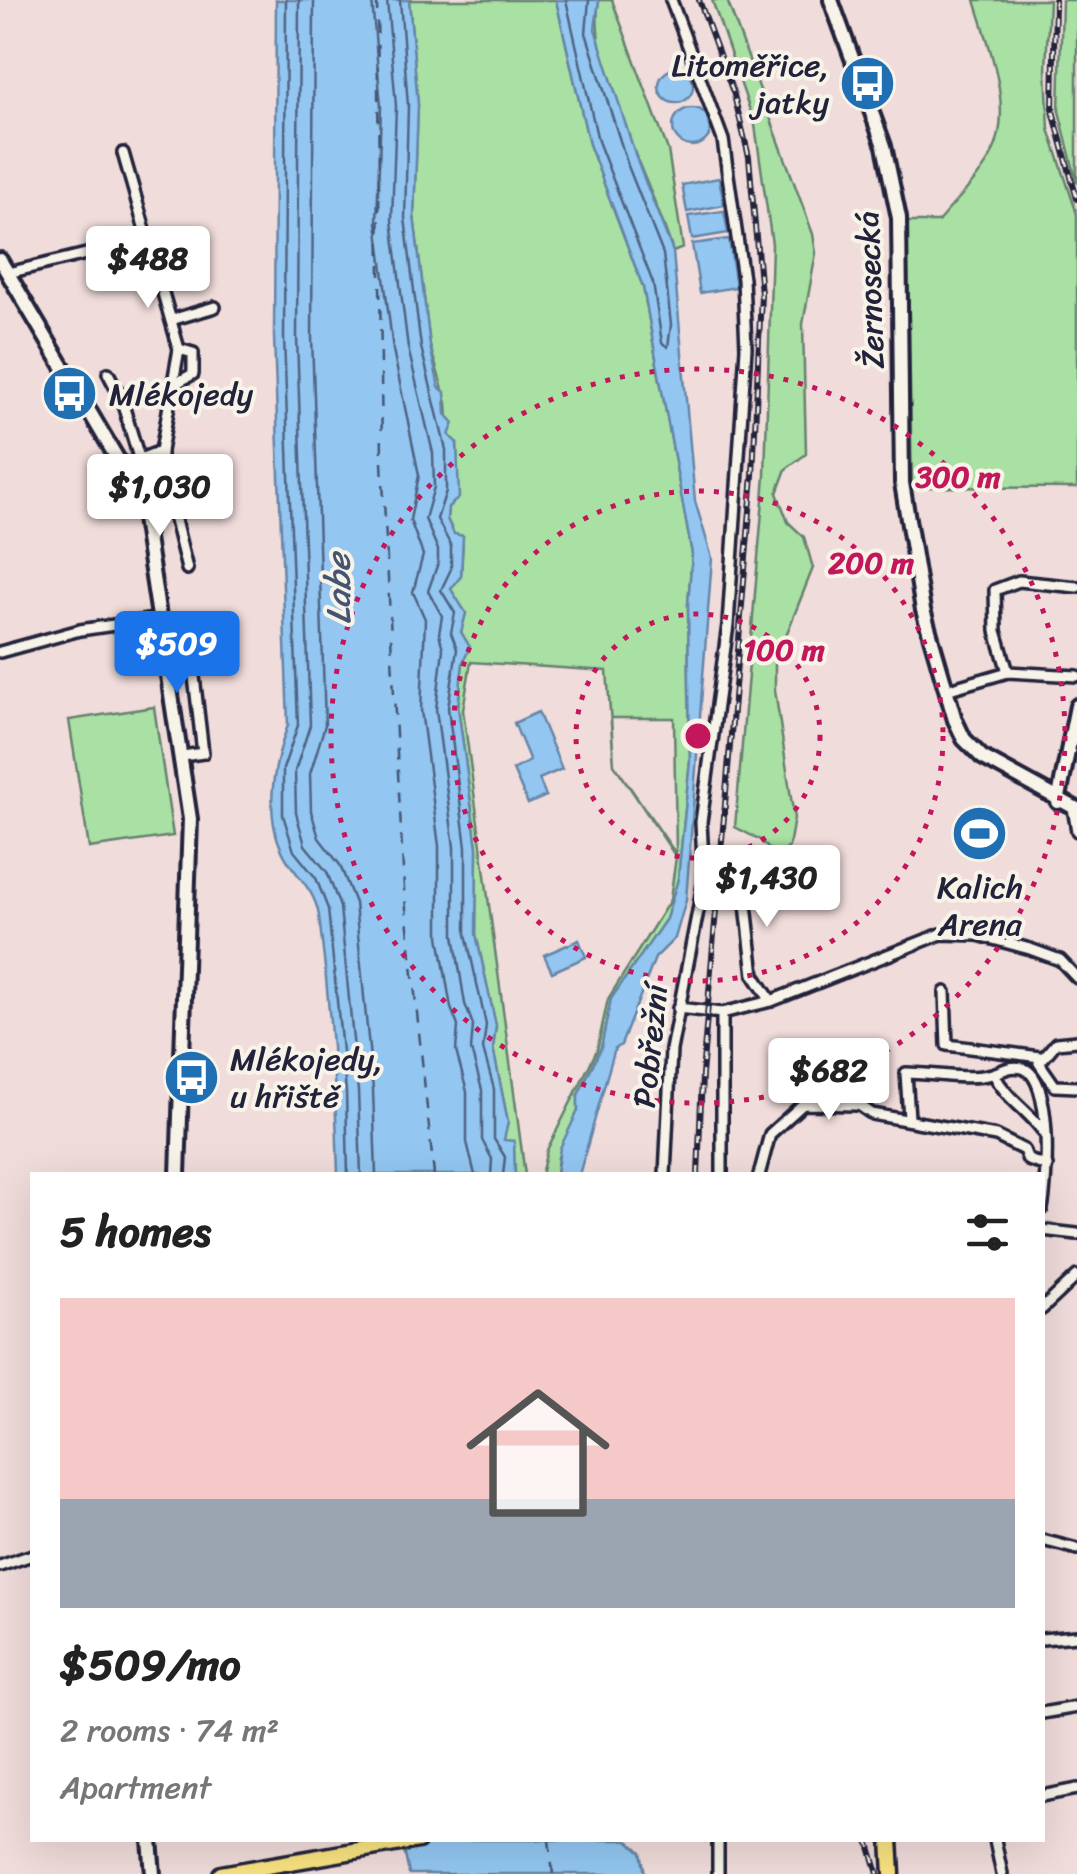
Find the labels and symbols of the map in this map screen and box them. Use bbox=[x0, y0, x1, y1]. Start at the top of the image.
place label: Litoměřice, jatky bbox=[671, 37, 829, 131]
bus stop icon: Litoměřice, jatky bbox=[838, 53, 898, 113]
street label: Žernosecká bbox=[839, 210, 902, 370]
pin: $488 bbox=[89, 226, 207, 311]
bus stop icon: Mlékojedy bbox=[40, 364, 100, 424]
place label: Mlékojedy bbox=[109, 366, 254, 423]
text: 300 m bbox=[914, 450, 1001, 504]
pin: $1,030 bbox=[79, 454, 241, 539]
text: 200 m bbox=[828, 536, 914, 590]
water label: Labe bbox=[306, 550, 370, 625]
pin: $509 bbox=[118, 611, 236, 696]
text: 100 m bbox=[743, 623, 825, 677]
centre of rings bbox=[680, 718, 716, 754]
sports icon: Kalich Arena bbox=[950, 803, 1010, 863]
pin: $1,430 bbox=[686, 845, 848, 930]
place label: Kalich Arena bbox=[937, 859, 1023, 953]
street label: Pobřežní bbox=[616, 977, 686, 1111]
place label: Mlékojedy, u hřiště bbox=[230, 1031, 383, 1125]
pin: $682 bbox=[770, 1038, 888, 1123]
bus stop icon: Mlékojedy, u hřiště bbox=[161, 1047, 221, 1107]

